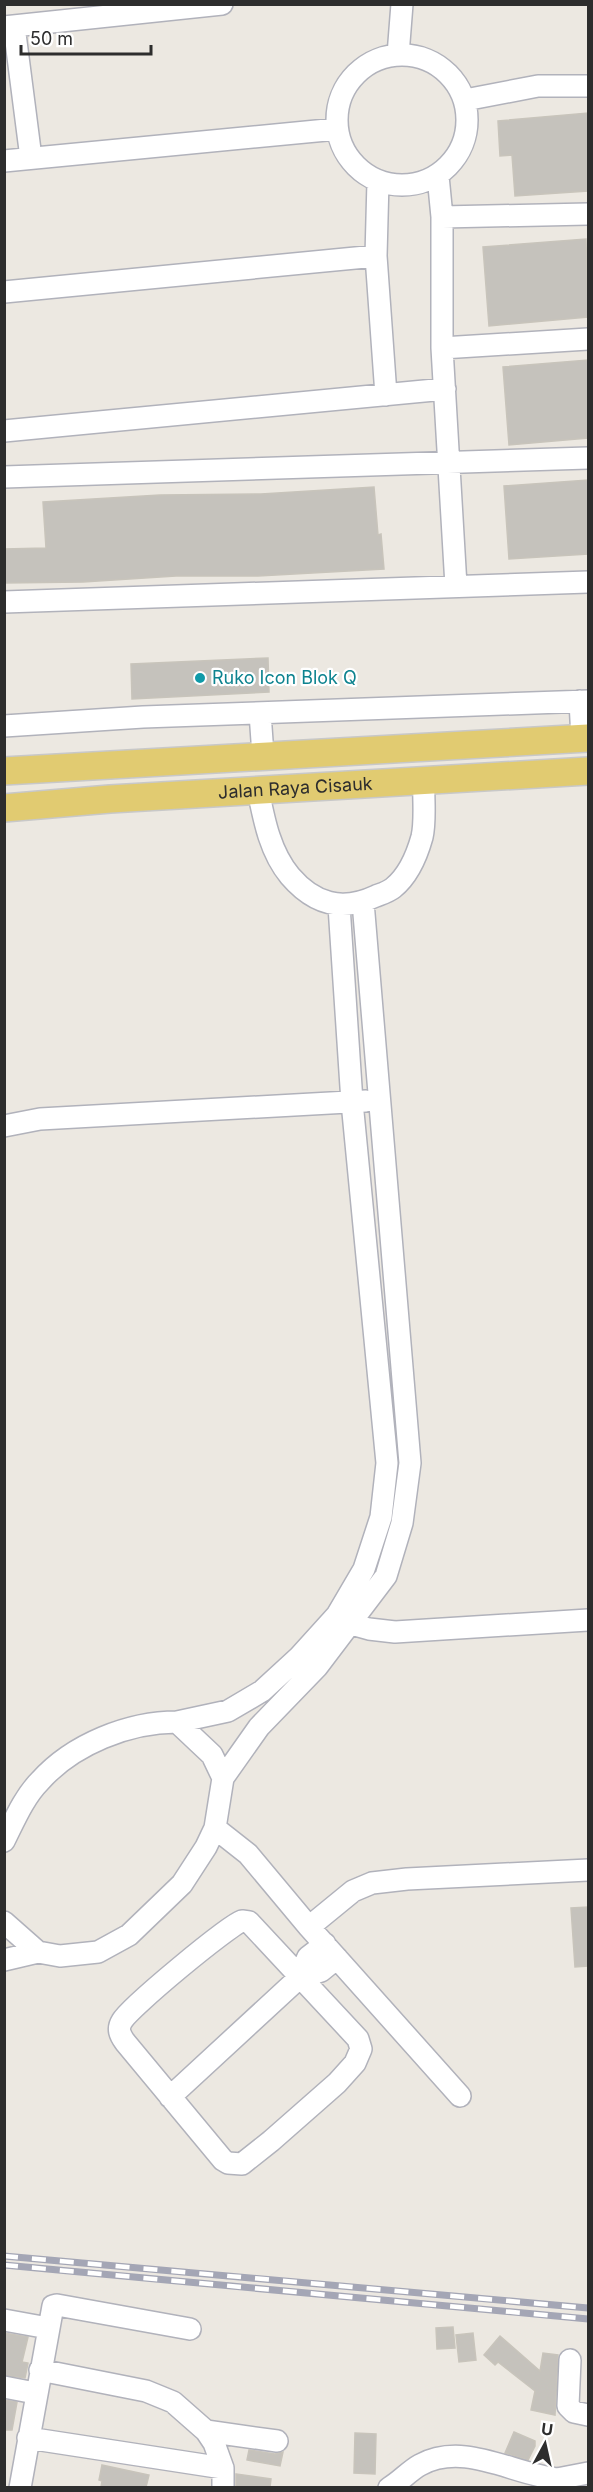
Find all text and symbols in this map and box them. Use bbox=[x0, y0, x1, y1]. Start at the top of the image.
scale bar bbox=[21, 18, 152, 56]
text: 50 m bbox=[30, 28, 73, 49]
place label: Ruko Icon Blok Q bbox=[212, 667, 357, 688]
marker: Ruko Icon Blok Q bbox=[193, 671, 207, 685]
street label: Jalan Raya Cisauk bbox=[217, 773, 373, 803]
north arrow bbox=[515, 2414, 575, 2474]
text: U bbox=[540, 2418, 554, 2440]

